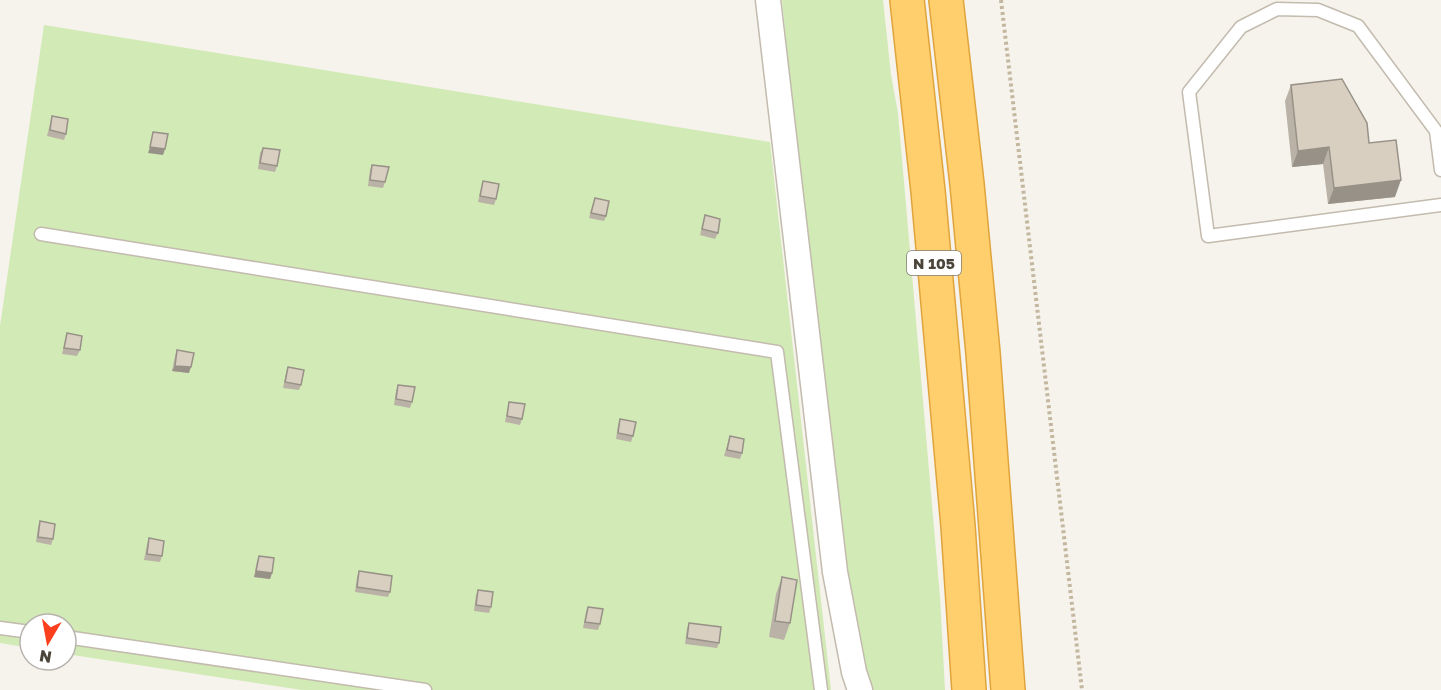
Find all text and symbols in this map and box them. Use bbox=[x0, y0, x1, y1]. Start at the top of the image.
road number: N 105 bbox=[907, 251, 961, 275]
north arrow bbox=[18, 612, 78, 672]
text: N bbox=[38, 646, 53, 668]

